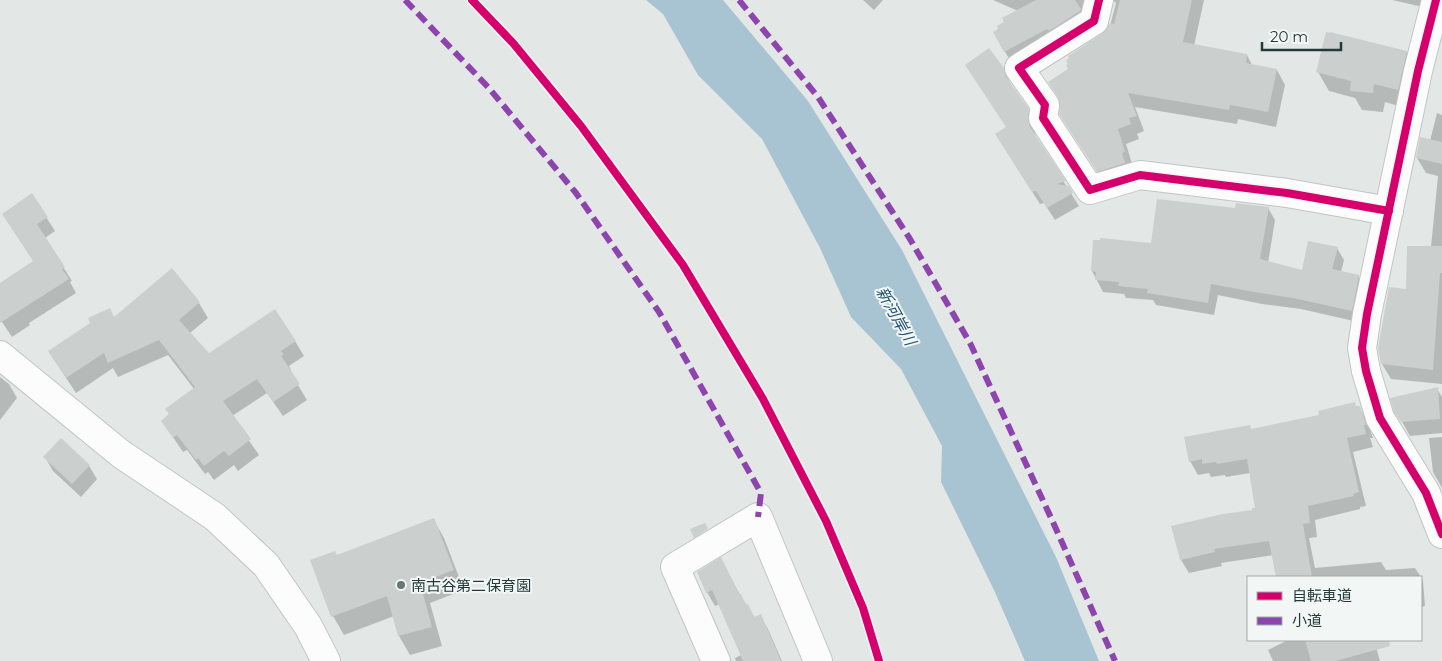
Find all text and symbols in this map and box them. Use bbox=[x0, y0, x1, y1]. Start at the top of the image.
scale bar bbox=[1262, 20, 1341, 52]
text: 20 m bbox=[1270, 27, 1308, 46]
water label: 新河岸川 bbox=[872, 283, 921, 350]
place label: 南古谷第二保育園 bbox=[411, 576, 531, 595]
legend bbox=[1247, 576, 1422, 641]
marker: 南古谷第二保育園 bbox=[395, 579, 407, 591]
text: 自転車道 bbox=[1292, 586, 1352, 605]
text: 小道 bbox=[1292, 611, 1322, 630]

